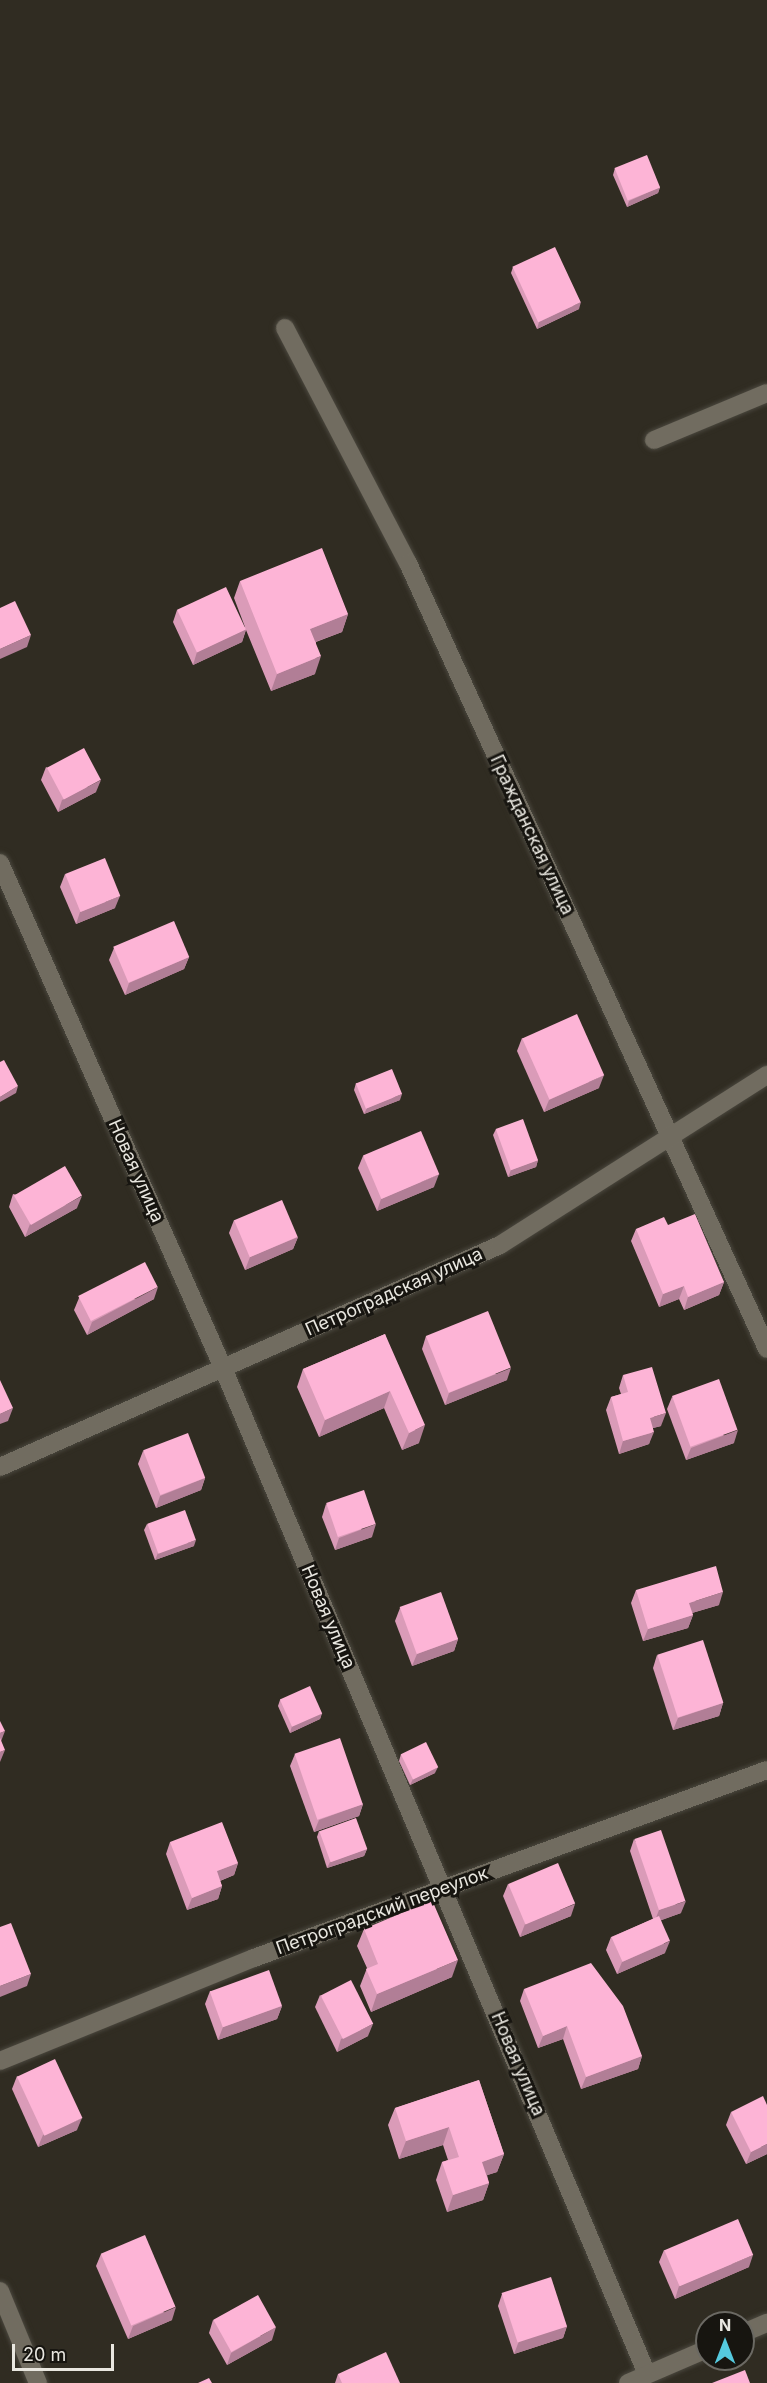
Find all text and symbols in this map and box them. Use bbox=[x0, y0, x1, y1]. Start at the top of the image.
street label: Гражданская улица bbox=[486, 752, 578, 918]
street label: Новая улица bbox=[104, 1116, 168, 1226]
street label: Петроградская улица bbox=[302, 1243, 486, 1341]
street label: Новая улица bbox=[296, 1562, 360, 1672]
street label: Петроградский переулок bbox=[273, 1863, 491, 1959]
street label: Новая улица bbox=[486, 2009, 550, 2119]
north arrow bbox=[695, 2311, 755, 2371]
text: N bbox=[719, 2315, 731, 2335]
scale bar bbox=[15, 2332, 117, 2370]
text: 20 m bbox=[23, 2344, 66, 2365]

